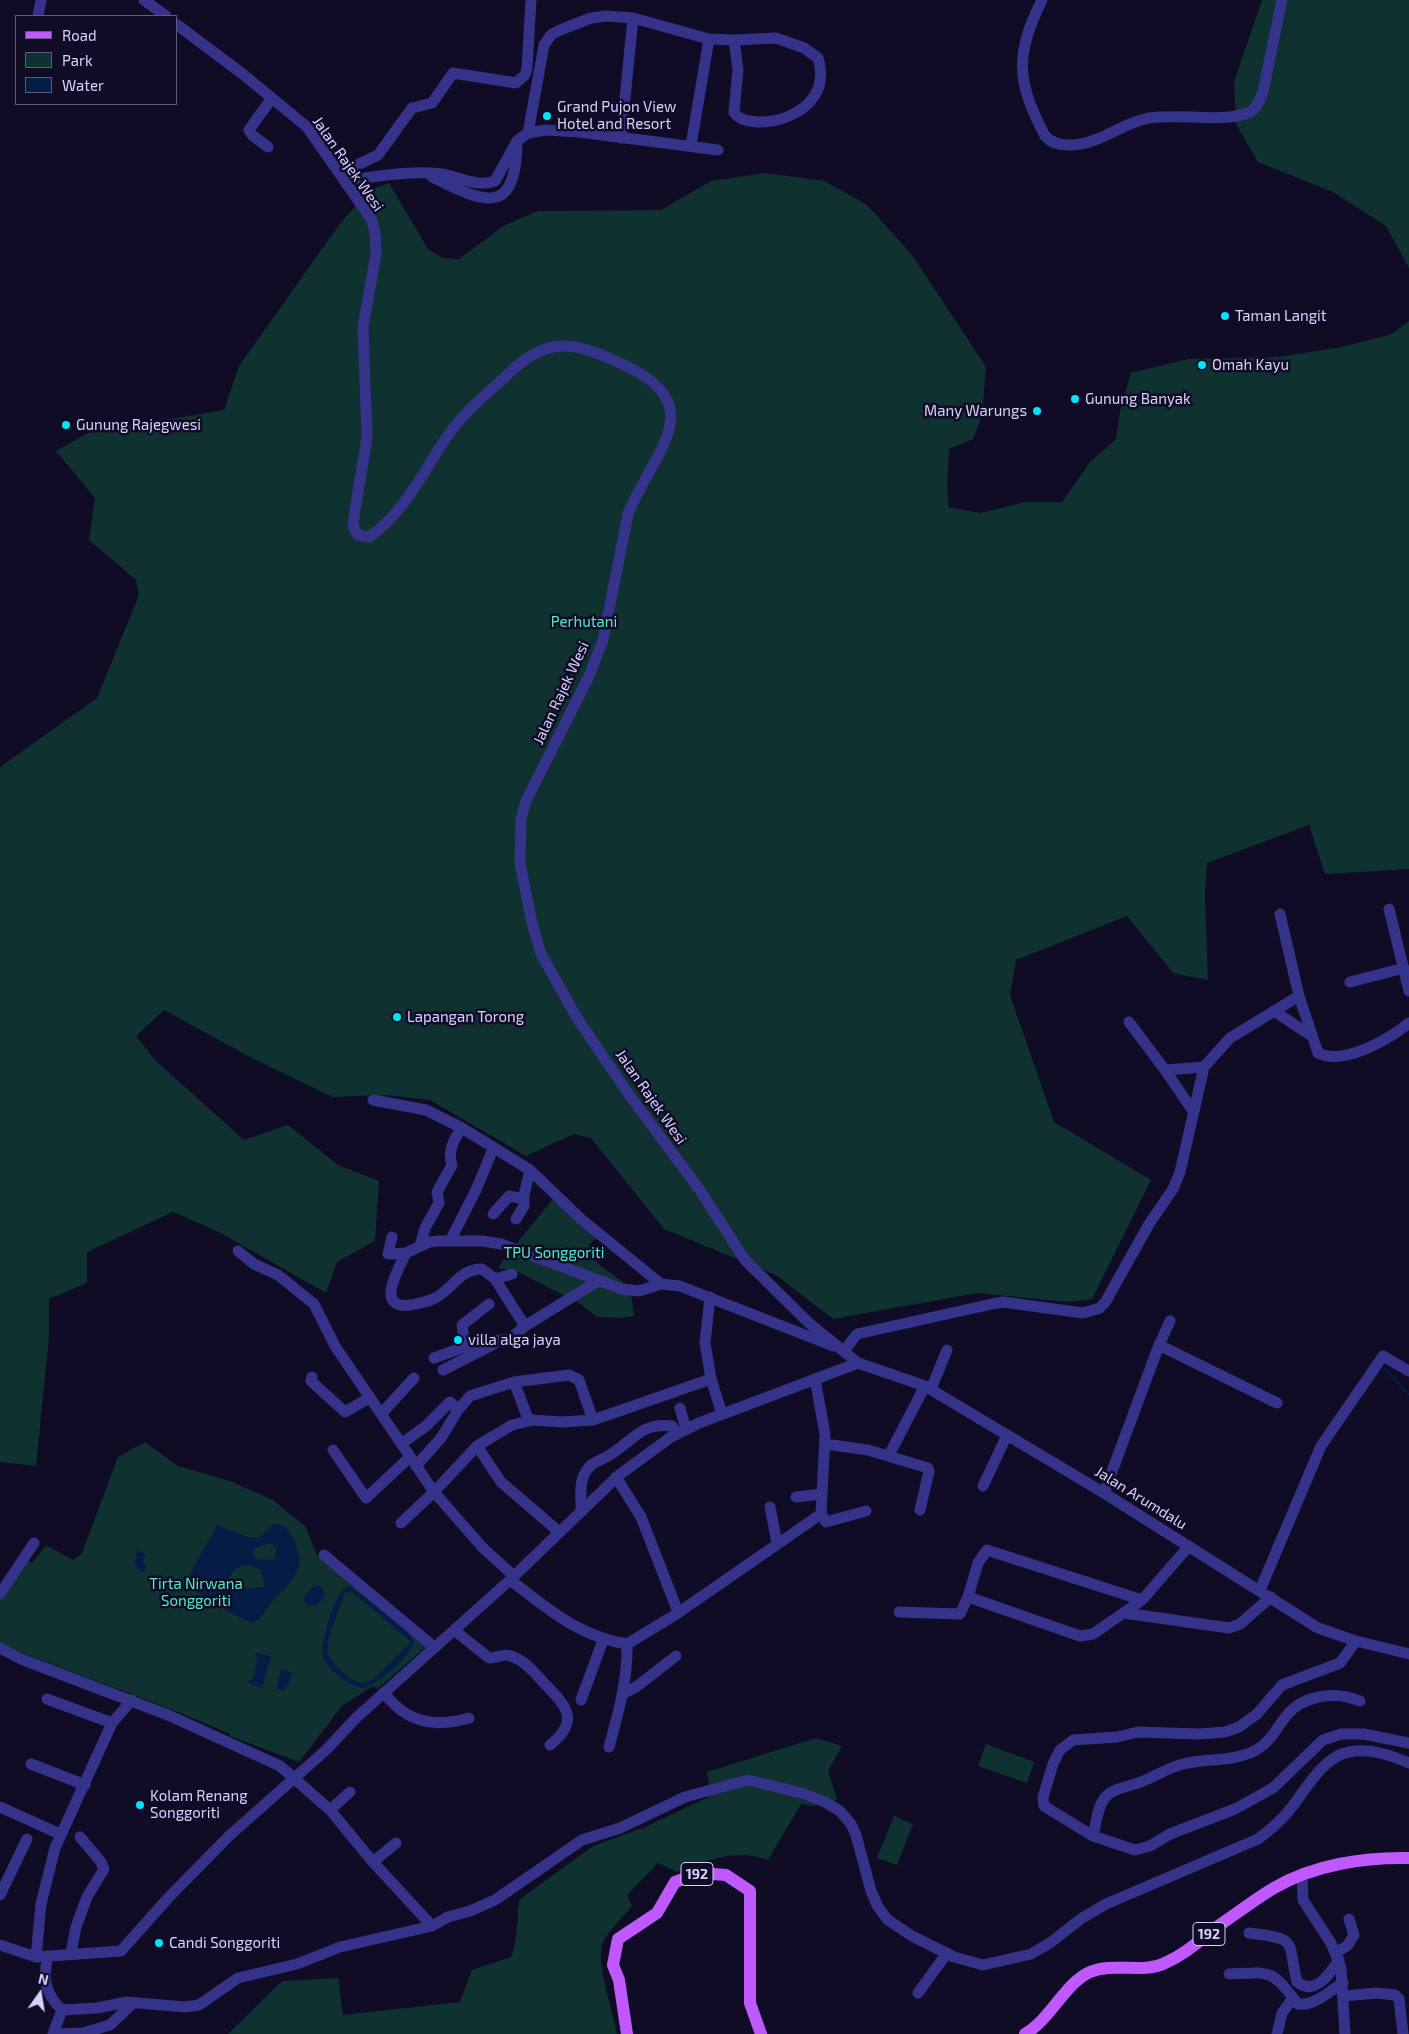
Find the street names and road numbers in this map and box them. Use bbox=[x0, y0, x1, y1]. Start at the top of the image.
street label: Jalan Rajek Wesi bbox=[309, 113, 387, 215]
street label: Jalan Rajek Wesi bbox=[529, 639, 593, 747]
street label: Jalan Rajek Wesi bbox=[612, 1046, 690, 1148]
street label: Jalan Arumdalu bbox=[1092, 1463, 1190, 1533]
road number: 192 bbox=[681, 1862, 713, 1886]
road number: 192 bbox=[1193, 1922, 1225, 1946]

